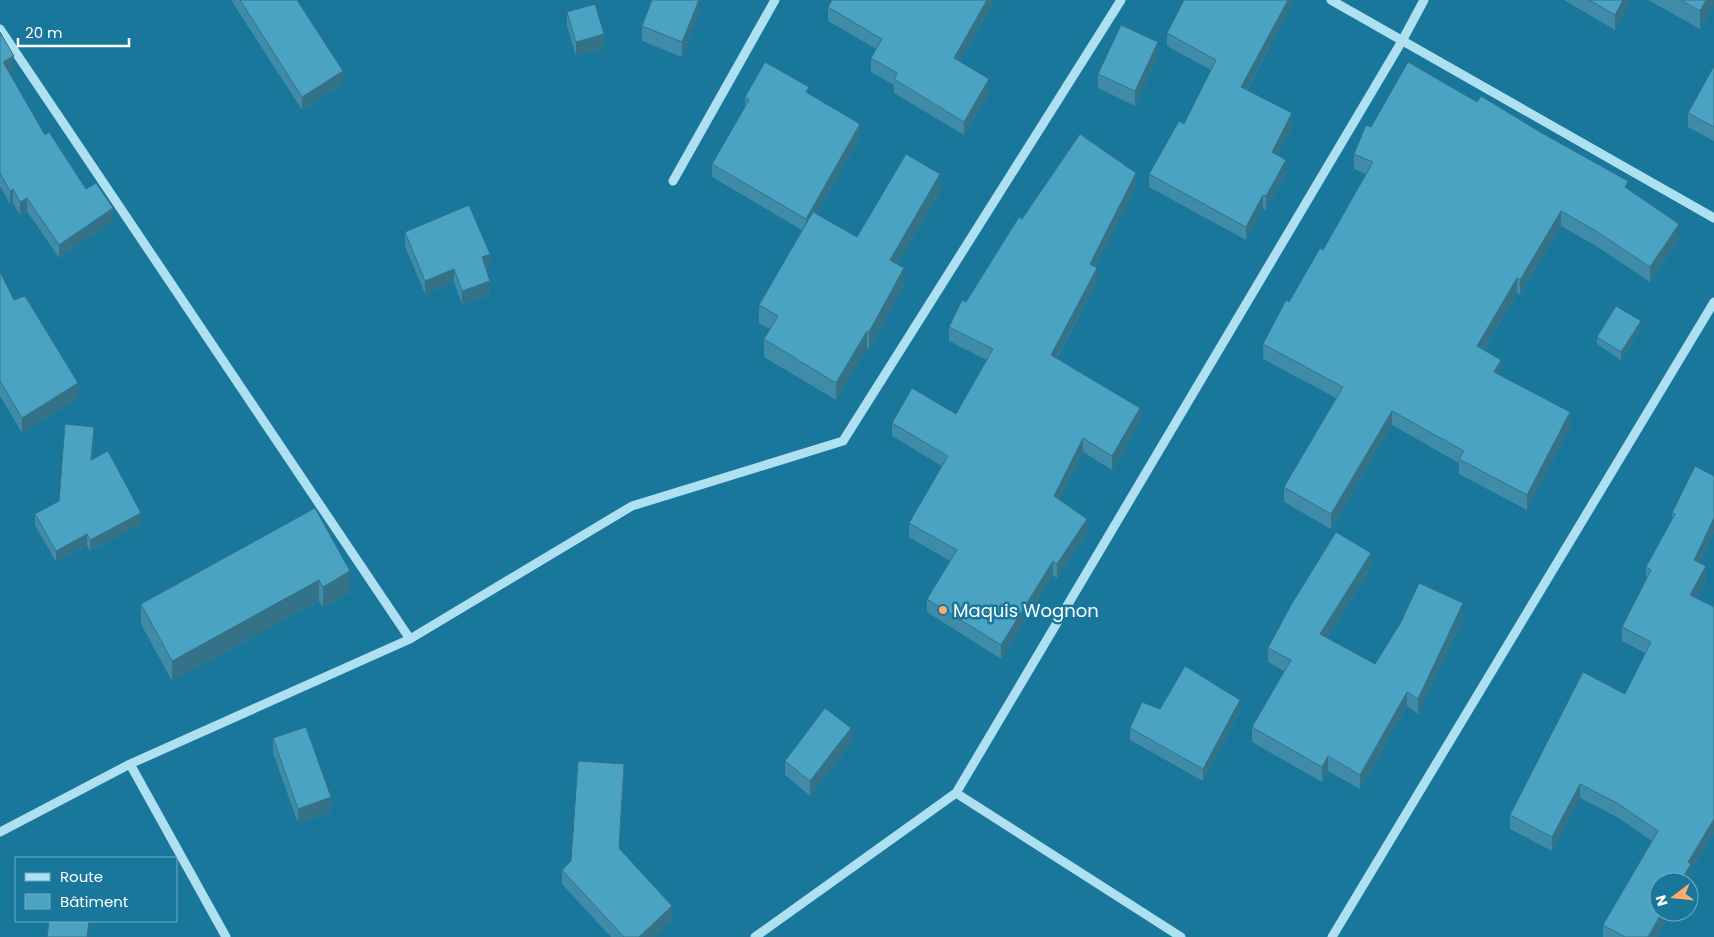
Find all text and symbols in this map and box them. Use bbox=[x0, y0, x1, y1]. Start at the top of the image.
scale bar bbox=[18, 15, 129, 47]
text: 20 m bbox=[25, 22, 63, 43]
place label: Maquis Wognon bbox=[953, 598, 1099, 623]
marker: Maquis Wognon bbox=[937, 604, 949, 616]
legend bbox=[15, 857, 178, 922]
text: Route bbox=[60, 866, 103, 887]
north arrow bbox=[1649, 872, 1699, 922]
text: Bâtiment bbox=[60, 891, 128, 912]
text: N bbox=[1650, 893, 1673, 908]

